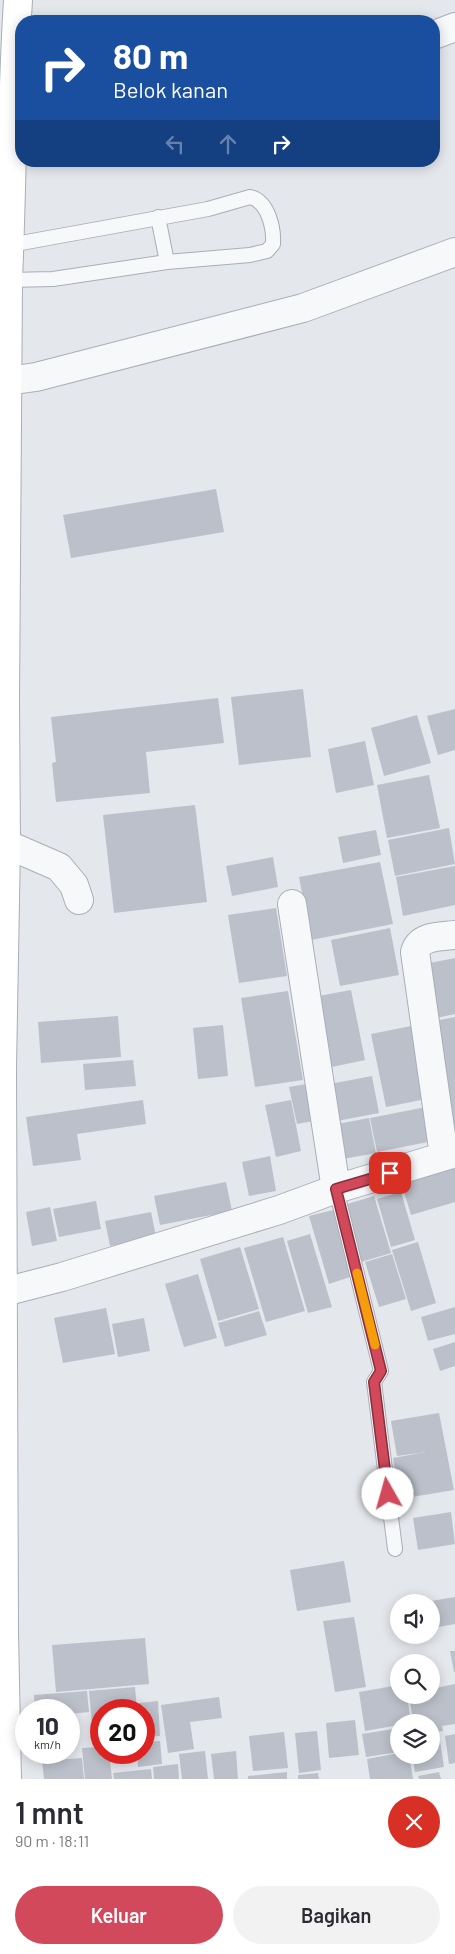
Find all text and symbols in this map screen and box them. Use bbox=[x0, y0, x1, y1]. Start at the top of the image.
text: 80 m bbox=[113, 34, 188, 76]
icon: right bbox=[30, 35, 95, 100]
text: Belok kanan bbox=[113, 76, 228, 102]
icon: left bbox=[161, 130, 189, 158]
icon: ahead bbox=[214, 130, 242, 158]
icon: right bbox=[267, 130, 295, 158]
pin bbox=[369, 1152, 411, 1194]
icon: arrive bbox=[376, 1159, 404, 1187]
position arrow bbox=[361, 1467, 413, 1519]
map controls bbox=[390, 1594, 440, 1764]
button: sound bbox=[390, 1594, 440, 1644]
button: search bbox=[390, 1654, 440, 1704]
speed limit sign: 20 bbox=[90, 1699, 155, 1764]
text: 10 bbox=[36, 1710, 59, 1740]
button: layers bbox=[390, 1714, 440, 1764]
text: km/h bbox=[34, 1737, 61, 1751]
text: 1 mnt bbox=[15, 1794, 84, 1830]
button: close bbox=[388, 1796, 440, 1848]
text: 90 m · 18:11 bbox=[15, 1831, 89, 1850]
button: Keluar bbox=[15, 1886, 223, 1944]
button: Bagikan bbox=[233, 1886, 440, 1944]

